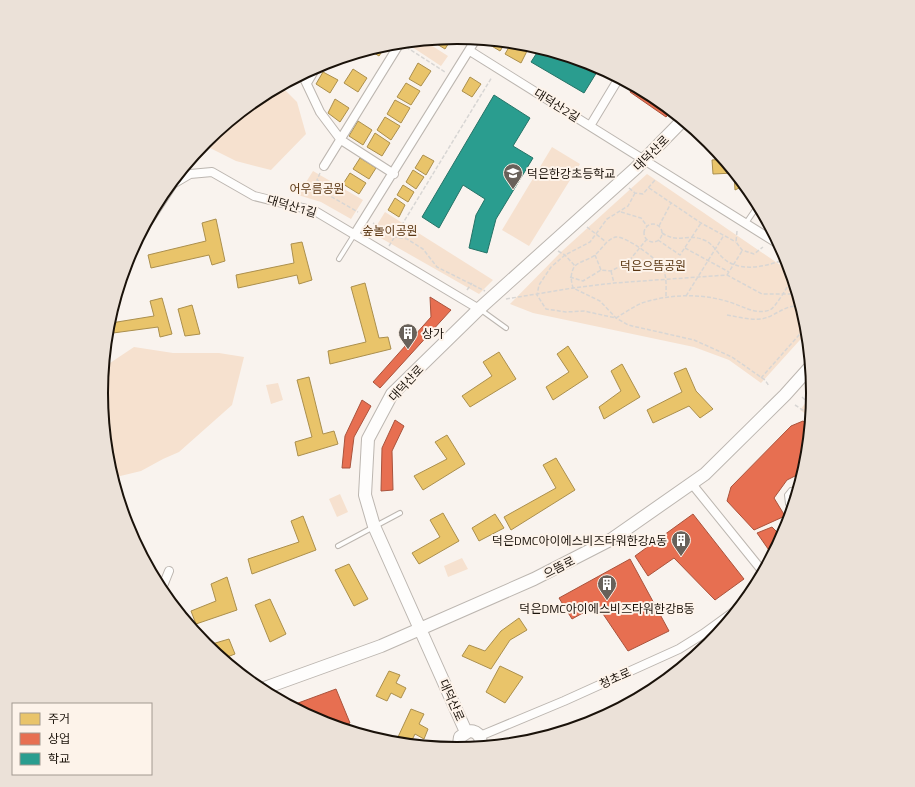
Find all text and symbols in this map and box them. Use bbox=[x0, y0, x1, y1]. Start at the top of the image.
street label: 대덕산2길 bbox=[530, 83, 584, 127]
street label: 대덕산로 bbox=[629, 131, 673, 175]
school or university icon: 덕은한강초등학교 bbox=[502, 162, 524, 190]
place label: 덕은한강초등학교 bbox=[527, 164, 615, 183]
park label: 어우름공원 bbox=[289, 179, 345, 198]
street label: 대덕산1길 bbox=[265, 190, 319, 222]
park label: 숲놀이공원 bbox=[362, 221, 418, 240]
park label: 덕은으뜸공원 bbox=[620, 256, 686, 275]
building icon: 상가 bbox=[397, 322, 419, 350]
place label: 상가 bbox=[422, 324, 444, 343]
street label: 대덕산로 bbox=[384, 360, 428, 406]
building icon: 덕은DMC아이에스비즈타워한강A동 bbox=[670, 529, 692, 557]
place label: 덕은DMC아이에스비즈타워한강A동 bbox=[492, 531, 667, 550]
street label: 으뜸로 bbox=[540, 551, 578, 583]
building icon: 덕은DMC아이에스비즈타워한강B동 bbox=[596, 573, 618, 601]
place label: 덕은DMC아이에스비즈타워한강B동 bbox=[519, 599, 695, 618]
street label: 청초로 bbox=[596, 663, 634, 693]
street label: 대덕산로 bbox=[434, 676, 470, 724]
legend bbox=[12, 703, 152, 775]
text: 주거 bbox=[48, 709, 70, 728]
text: 상업 bbox=[48, 729, 70, 748]
text: 학교 bbox=[48, 749, 70, 768]

